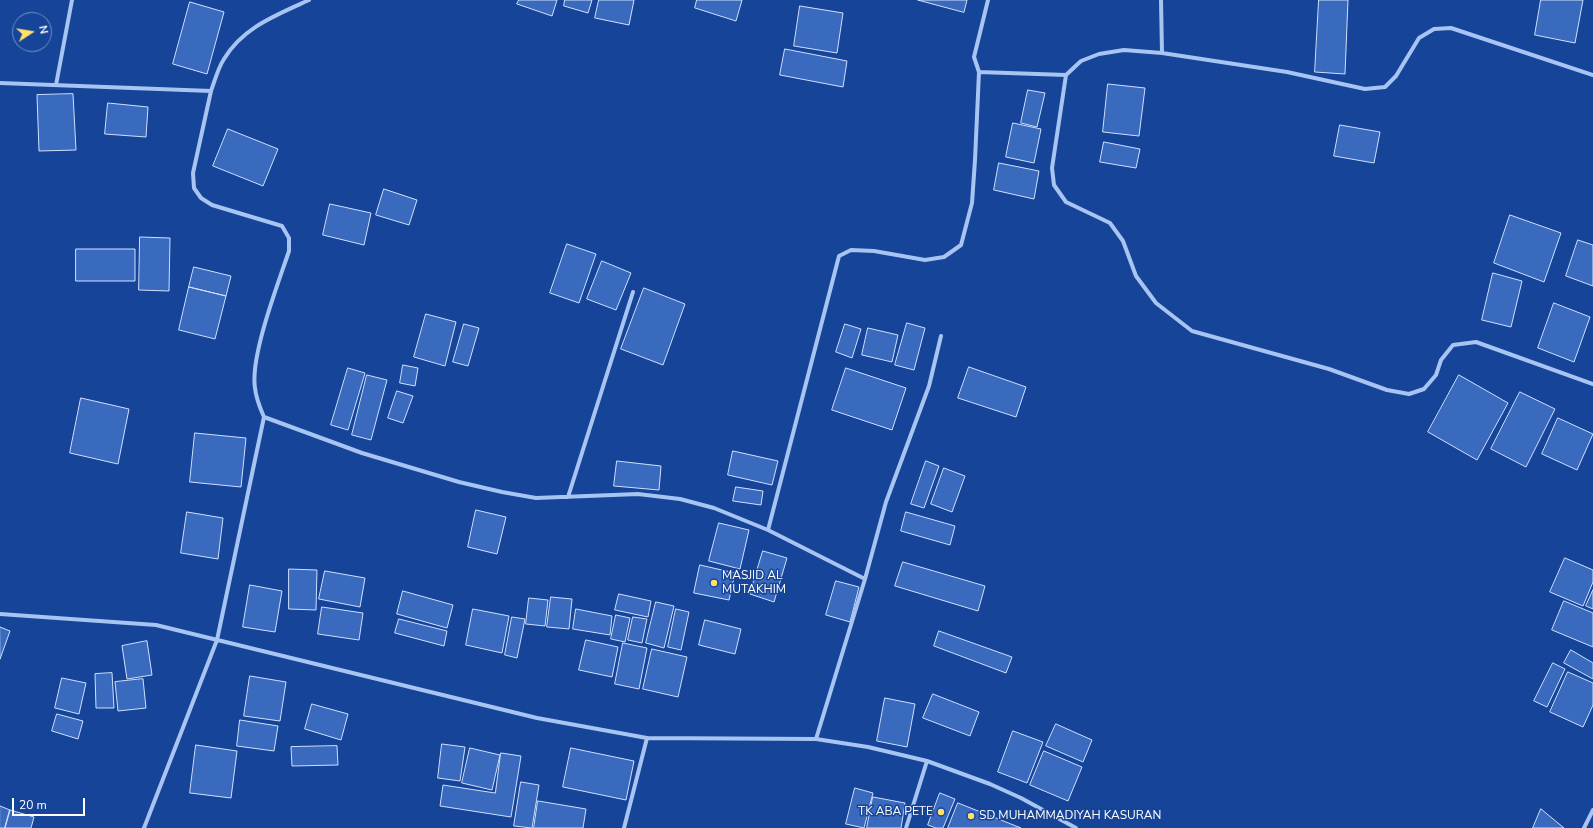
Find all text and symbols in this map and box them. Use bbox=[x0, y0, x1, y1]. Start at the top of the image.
north arrow bbox=[12, 12, 52, 52]
text: N bbox=[35, 24, 51, 35]
place label: MASJID AL MUTAKHIM bbox=[722, 569, 786, 597]
marker: MASJID AL MUTAKHIM bbox=[709, 578, 719, 588]
scale bar bbox=[14, 790, 87, 816]
text: 20 m bbox=[19, 797, 47, 813]
place label: TK ABA PETE bbox=[858, 805, 933, 819]
marker: TK ABA PETE bbox=[936, 807, 946, 817]
place label: SD MUHAMMADIYAH KASURAN bbox=[979, 809, 1161, 823]
marker: SD MUHAMMADIYAH KASURAN bbox=[966, 811, 976, 821]

